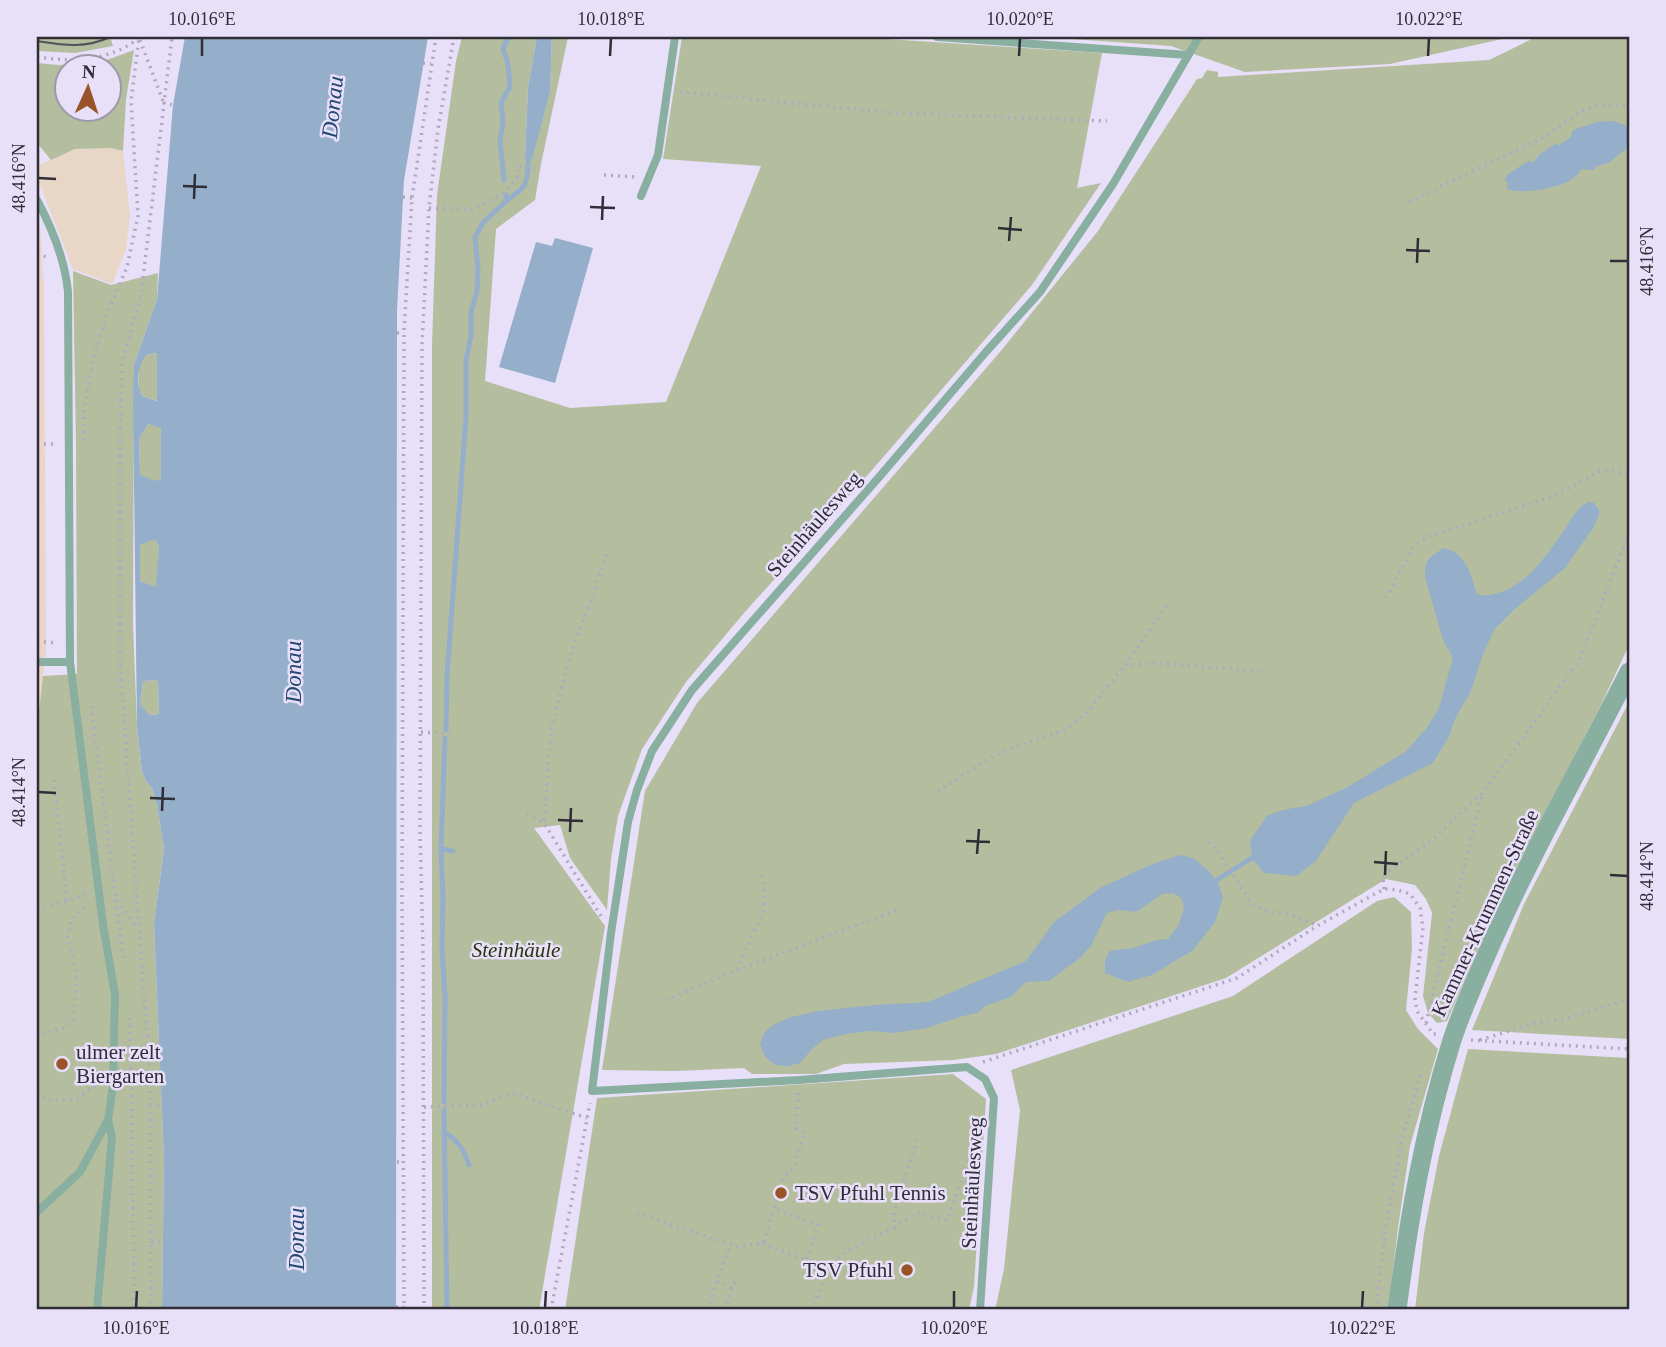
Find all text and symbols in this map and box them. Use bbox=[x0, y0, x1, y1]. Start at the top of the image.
text: 10.016°E bbox=[168, 9, 236, 29]
text: 10.018°E bbox=[577, 9, 645, 29]
text: 10.020°E bbox=[986, 9, 1054, 29]
text: 10.022°E bbox=[1395, 9, 1463, 29]
north arrow bbox=[52, 52, 122, 122]
text: N bbox=[81, 61, 97, 82]
water label: Donau bbox=[317, 75, 348, 140]
text: 48.416°N bbox=[9, 143, 29, 213]
text: 48.416°N bbox=[1637, 226, 1657, 296]
street label: Steinhäulesweg bbox=[762, 466, 867, 582]
water label: Donau bbox=[281, 641, 306, 704]
text: 48.414°N bbox=[9, 757, 29, 827]
street label: Kammer-Krummen-Straße bbox=[1426, 806, 1544, 1020]
text: 48.414°N bbox=[1637, 841, 1657, 911]
park label: Steinhäule bbox=[472, 938, 560, 962]
place label: ulmer zelt Biergarten bbox=[76, 1040, 165, 1088]
marker: ulmer zelt Biergarten bbox=[54, 1056, 70, 1072]
street label: Steinhäulesweg bbox=[957, 1116, 987, 1249]
place label: TSV Pfuhl Tennis bbox=[795, 1181, 946, 1205]
marker: TSV Pfuhl Tennis bbox=[773, 1185, 789, 1201]
water label: Donau bbox=[284, 1208, 309, 1271]
place label: TSV Pfuhl bbox=[803, 1258, 893, 1282]
marker: TSV Pfuhl bbox=[899, 1262, 915, 1278]
text: 10.016°E bbox=[102, 1318, 170, 1338]
text: 10.018°E bbox=[511, 1318, 579, 1338]
text: 10.020°E bbox=[920, 1318, 988, 1338]
text: 10.022°E bbox=[1328, 1318, 1396, 1338]

